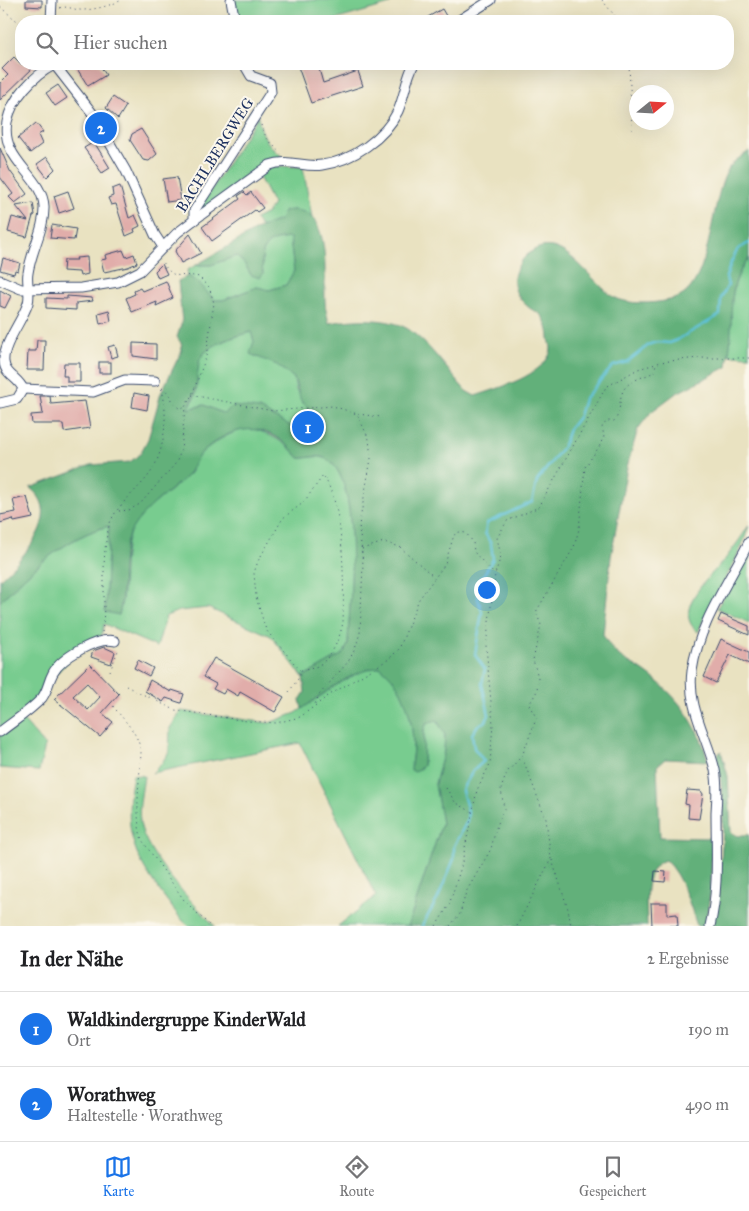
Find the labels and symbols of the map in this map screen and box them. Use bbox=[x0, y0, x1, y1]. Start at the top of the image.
north arrow bbox=[629, 85, 674, 130]
street label: BACHLBERGWEG bbox=[172, 94, 258, 216]
pin: 2 bbox=[85, 109, 117, 147]
pin: 1 bbox=[292, 408, 324, 446]
your location bbox=[474, 577, 500, 603]

